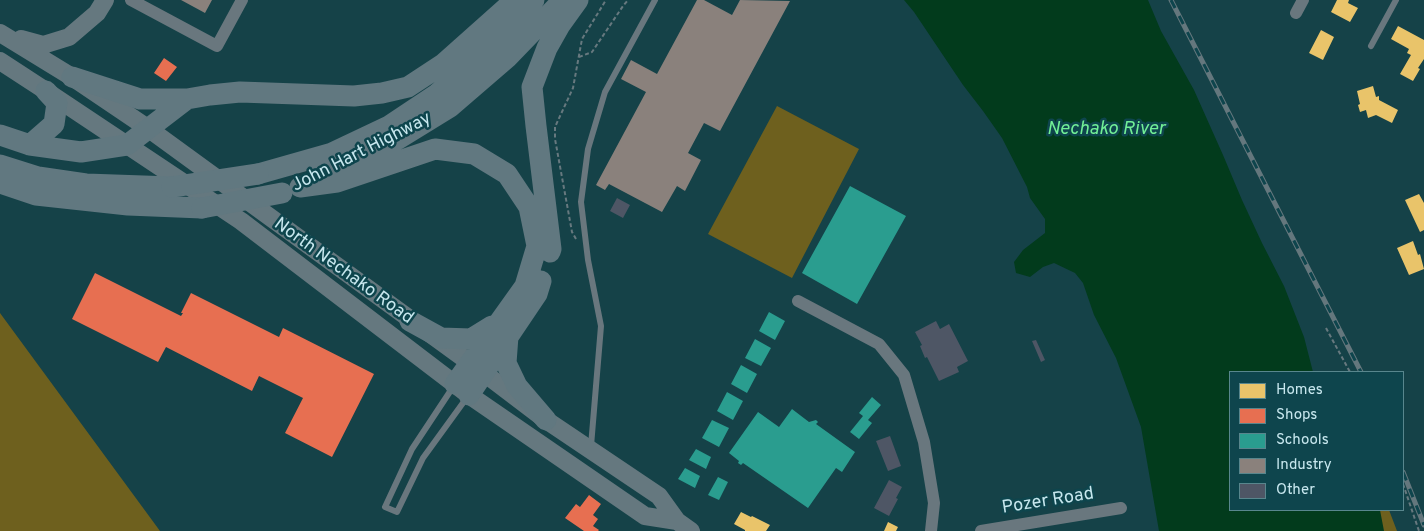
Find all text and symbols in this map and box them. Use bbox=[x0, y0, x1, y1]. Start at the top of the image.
street label: John Hart Highway bbox=[289, 109, 435, 197]
water label: Nechako River bbox=[1047, 119, 1165, 141]
street label: North Nechako Road bbox=[269, 214, 417, 330]
legend bbox=[1229, 371, 1404, 511]
text: Homes bbox=[1276, 381, 1323, 400]
text: Shops bbox=[1276, 406, 1317, 425]
text: Schools bbox=[1276, 431, 1329, 450]
text: Industry bbox=[1276, 456, 1332, 475]
text: Other bbox=[1276, 481, 1315, 500]
street label: Pozer Road bbox=[1000, 484, 1096, 520]

